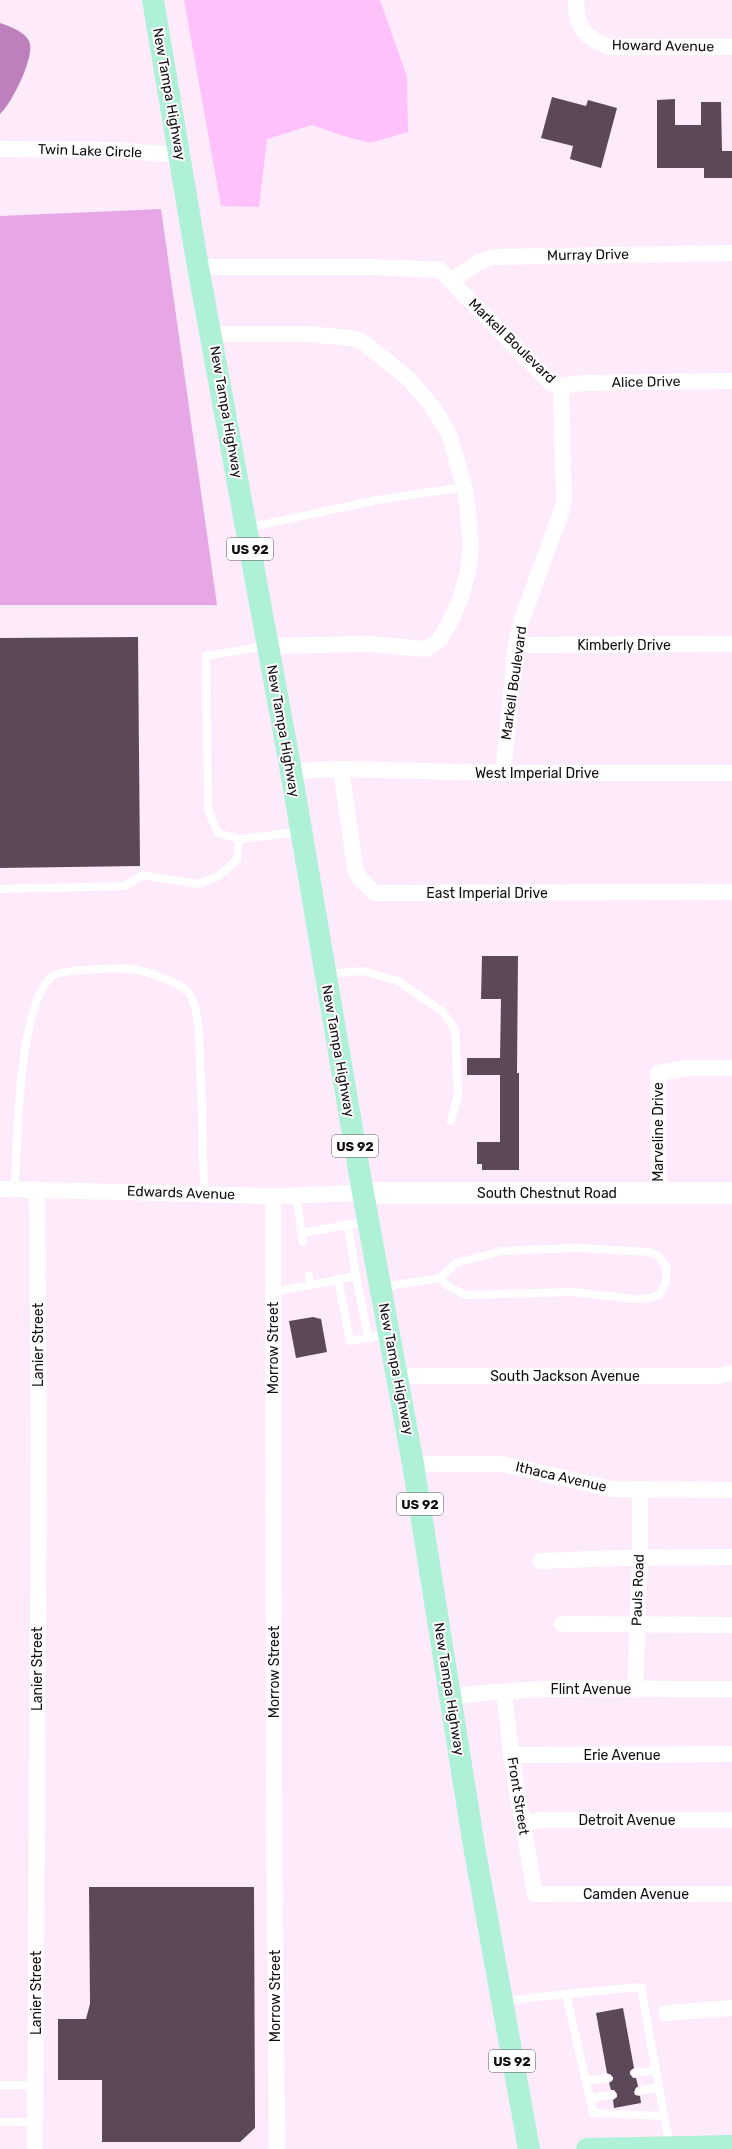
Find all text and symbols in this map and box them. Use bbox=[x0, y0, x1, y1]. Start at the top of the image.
street label: New Tampa Highway bbox=[149, 26, 189, 162]
street label: Howard Avenue bbox=[612, 37, 714, 55]
street label: Twin Lake Circle bbox=[38, 141, 143, 161]
street label: Murray Drive bbox=[547, 246, 629, 264]
street label: Markell Boulevard bbox=[465, 295, 559, 387]
street label: New Tampa Highway bbox=[206, 344, 246, 480]
street label: Alice Drive bbox=[611, 373, 681, 391]
road number: US 92 bbox=[227, 538, 273, 560]
street label: Markell Boulevard bbox=[498, 625, 530, 741]
street label: Kimberly Drive bbox=[577, 637, 671, 654]
street label: New Tampa Highway bbox=[263, 663, 303, 799]
street label: West Imperial Drive bbox=[475, 765, 599, 782]
street label: East Imperial Drive bbox=[426, 885, 548, 902]
street label: New Tampa Highway bbox=[318, 983, 358, 1119]
street label: Marveline Drive bbox=[650, 1082, 667, 1182]
road number: US 92 bbox=[332, 1135, 378, 1157]
street label: Edwards Avenue bbox=[127, 1183, 236, 1203]
street label: South Chestnut Road bbox=[477, 1185, 617, 1202]
street label: Morrow Street bbox=[265, 1301, 282, 1394]
street label: New Tampa Highway bbox=[375, 1301, 417, 1437]
street label: Lanier Street bbox=[30, 1302, 47, 1387]
street label: South Jackson Avenue bbox=[490, 1368, 640, 1385]
street label: Ithaca Avenue bbox=[514, 1458, 608, 1496]
road number: US 92 bbox=[397, 1493, 443, 1515]
street label: Pauls Road bbox=[628, 1554, 648, 1626]
street label: New Tampa Highway bbox=[430, 1621, 468, 1757]
street label: Morrow Street bbox=[266, 1625, 283, 1718]
street label: Lanier Street bbox=[29, 1626, 46, 1711]
street label: Flint Avenue bbox=[551, 1681, 632, 1698]
street label: Erie Avenue bbox=[583, 1747, 661, 1764]
street label: Front Street bbox=[503, 1756, 533, 1837]
street label: Detroit Avenue bbox=[578, 1812, 676, 1829]
street label: Camden Avenue bbox=[583, 1886, 689, 1903]
street label: Morrow Street bbox=[267, 1949, 284, 2042]
street label: Lanier Street bbox=[28, 1950, 45, 2035]
road number: US 92 bbox=[489, 2050, 535, 2072]

